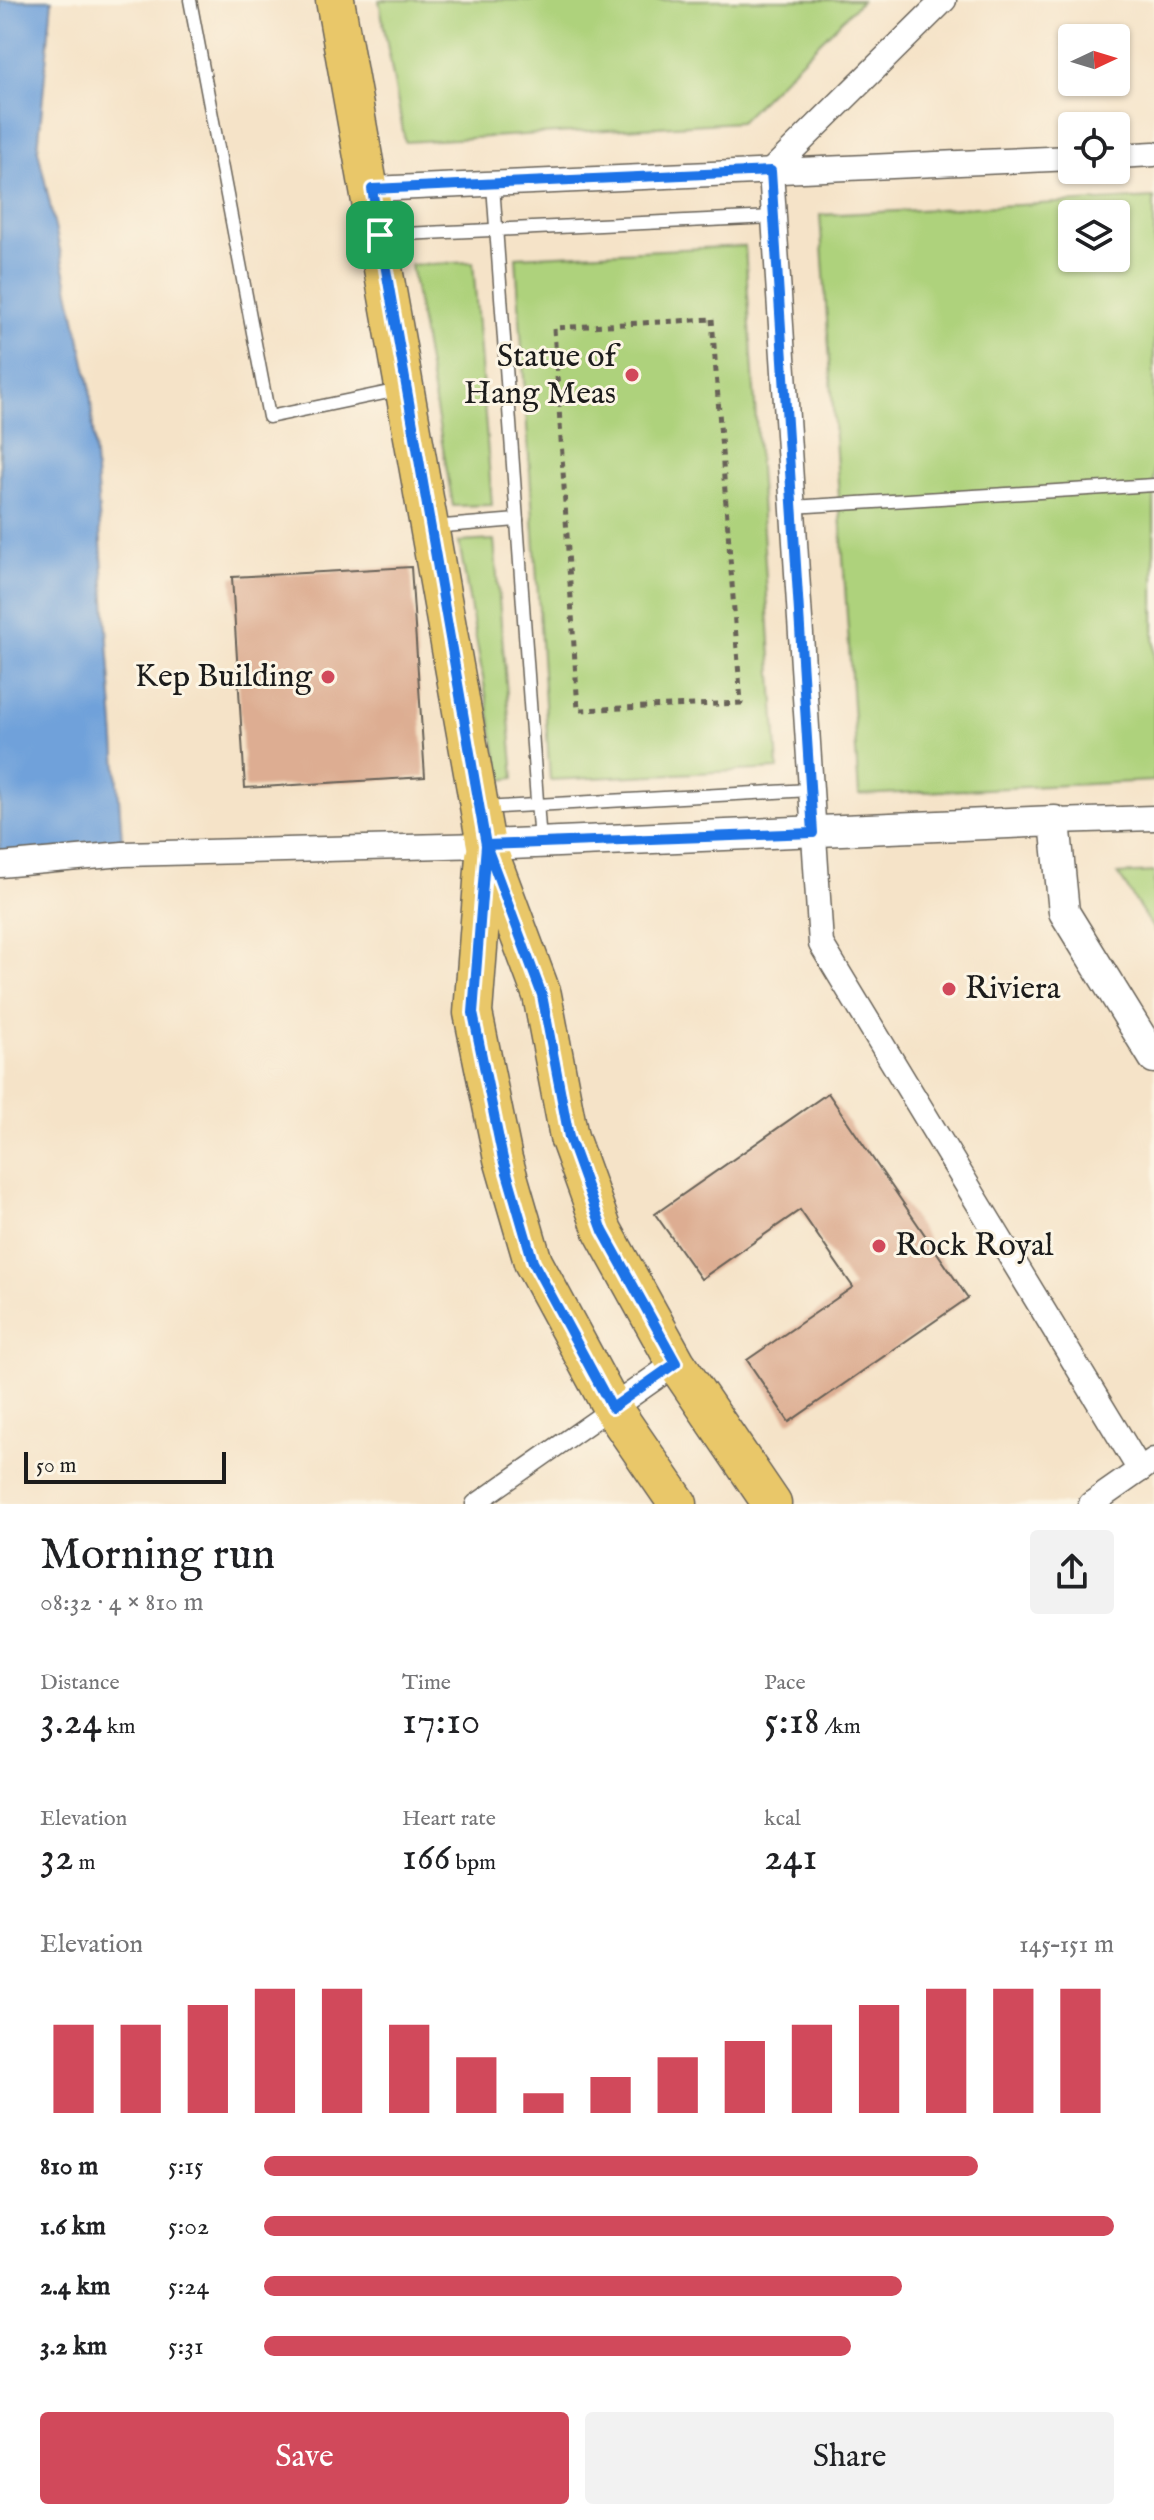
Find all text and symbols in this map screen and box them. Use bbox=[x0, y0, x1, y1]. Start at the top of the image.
north arrow bbox=[1058, 24, 1130, 96]
map controls bbox=[1058, 24, 1130, 272]
button: locate bbox=[1058, 112, 1130, 184]
button: layers bbox=[1058, 200, 1130, 272]
pin bbox=[346, 201, 414, 269]
icon: arrive bbox=[358, 213, 402, 257]
place label: Statue of Hang Meas bbox=[464, 337, 621, 415]
marker: Statue of Hang Meas bbox=[623, 366, 641, 384]
place label: Kep Building bbox=[135, 657, 313, 698]
marker: Kep Building bbox=[319, 668, 337, 686]
place label: Riviera bbox=[965, 969, 1061, 1010]
marker: Riviera bbox=[940, 980, 958, 998]
place label: Rock Royal bbox=[895, 1226, 1054, 1267]
marker: Rock Royal bbox=[870, 1237, 888, 1255]
scale bar bbox=[24, 1448, 226, 1484]
text: 50 m bbox=[36, 1452, 77, 1480]
text: Morning run bbox=[40, 1528, 275, 1584]
button: share bbox=[1030, 1530, 1114, 1614]
text: 08:32 · 4 × 810 m bbox=[40, 1586, 204, 1619]
text: Distance bbox=[40, 1669, 120, 1697]
text: Time bbox=[402, 1669, 451, 1697]
text: Pace bbox=[764, 1669, 806, 1697]
text: 3.24 bbox=[40, 1697, 102, 1748]
text: 17:10 bbox=[402, 1697, 481, 1748]
text: 5:18 bbox=[764, 1697, 820, 1748]
text: km bbox=[102, 1713, 135, 1741]
text: /km bbox=[820, 1713, 861, 1741]
text: Elevation bbox=[40, 1805, 127, 1833]
text: Heart rate bbox=[402, 1805, 496, 1833]
text: kcal bbox=[764, 1805, 801, 1833]
text: 32 bbox=[40, 1833, 74, 1884]
text: 166 bbox=[402, 1833, 451, 1884]
text: 241 bbox=[764, 1833, 817, 1884]
text: m bbox=[74, 1849, 96, 1877]
text: bpm bbox=[451, 1849, 496, 1877]
text: Elevation bbox=[40, 1928, 143, 1961]
text: 145–151 m bbox=[1019, 1928, 1114, 1961]
text: 810 m bbox=[40, 2150, 98, 2183]
text: 5:15 bbox=[168, 2150, 203, 2183]
text: 1.6 km bbox=[40, 2210, 106, 2243]
text: 5:02 bbox=[168, 2210, 209, 2243]
text: 2.4 km bbox=[40, 2270, 110, 2303]
text: 5:24 bbox=[168, 2270, 209, 2303]
text: 3.2 km bbox=[40, 2330, 107, 2363]
text: 5:31 bbox=[168, 2330, 204, 2363]
button: Save bbox=[40, 2412, 569, 2504]
button: Share bbox=[585, 2412, 1114, 2504]

